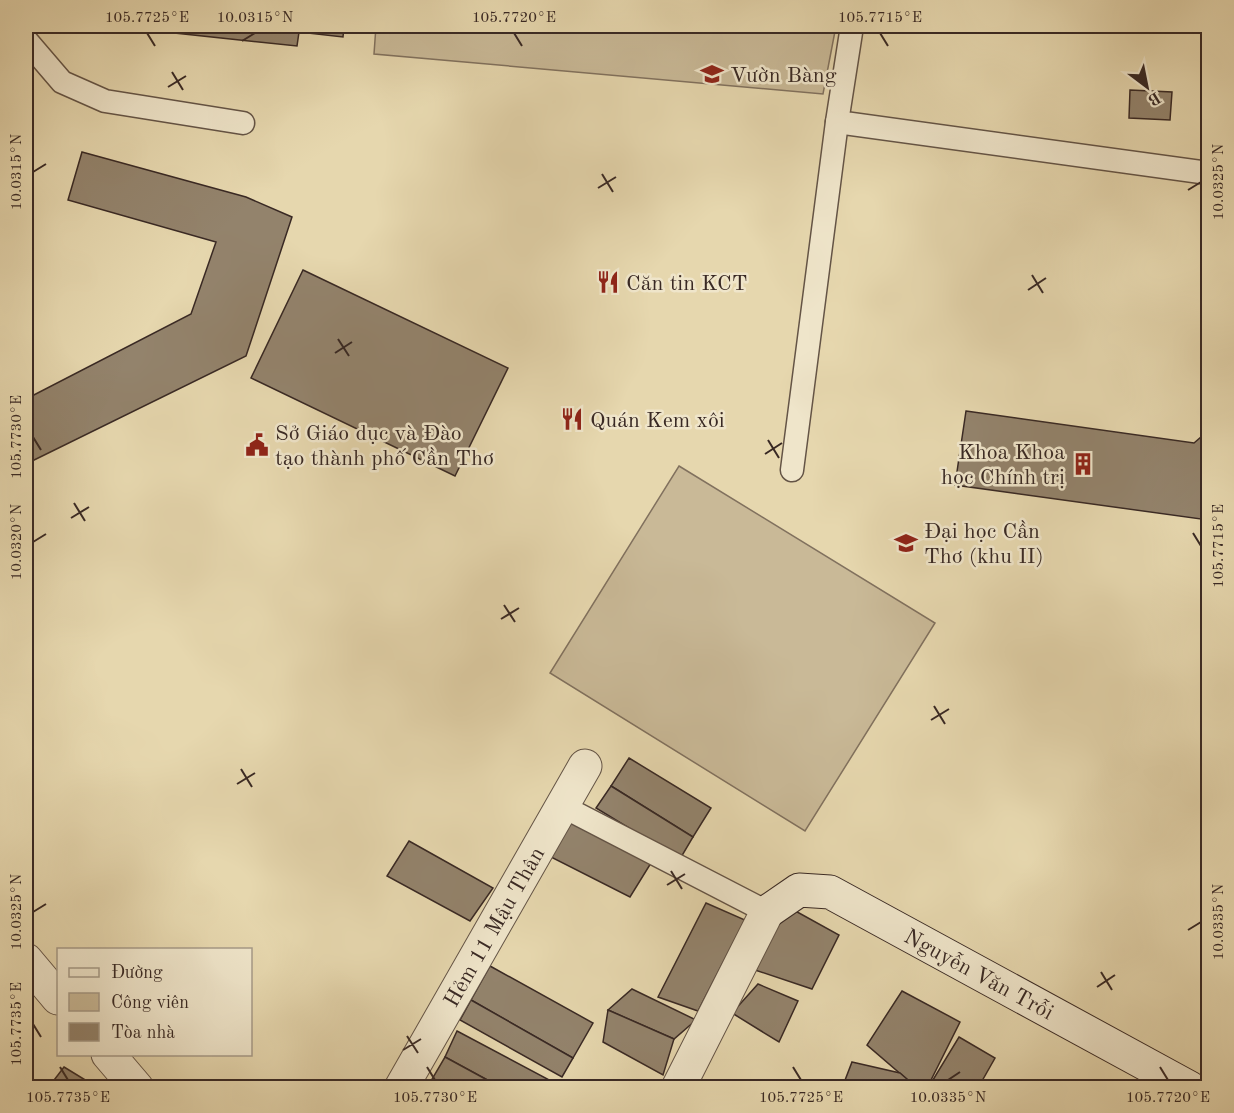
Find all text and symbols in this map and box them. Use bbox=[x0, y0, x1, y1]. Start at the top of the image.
text: 105.7725°E bbox=[105, 11, 189, 26]
text: 10.0315°N bbox=[217, 11, 294, 26]
text: 105.7720°E bbox=[472, 11, 556, 26]
text: 105.7715°E bbox=[838, 11, 922, 26]
north arrow bbox=[1117, 57, 1177, 117]
school or university icon: Vườn Bàng bbox=[699, 61, 725, 87]
place label: Vườn Bàng bbox=[730, 65, 837, 87]
text: B bbox=[1145, 88, 1163, 108]
text: 10.0315°N bbox=[10, 133, 25, 210]
text: 10.0325°N bbox=[1212, 143, 1227, 220]
restaurant icon: Căn tin KCT bbox=[595, 269, 621, 295]
place label: Căn tin KCT bbox=[626, 273, 748, 295]
text: 105.7730°E bbox=[10, 395, 25, 479]
restaurant icon: Quán Kem xôi bbox=[559, 406, 585, 432]
place label: Quán Kem xôi bbox=[590, 410, 725, 432]
place label: Sở Giáo dục và Đào tạo thành phố Cần Thơ bbox=[275, 423, 494, 470]
public building icon: Sở Giáo dục và Đào tạo thành phố Cần Thơ bbox=[244, 432, 270, 458]
place label: Khoa Khoa học Chính trị bbox=[941, 442, 1065, 489]
building icon: Khoa Khoa học Chính trị bbox=[1070, 451, 1096, 477]
text: 10.0320°N bbox=[10, 503, 25, 580]
text: 105.7715°E bbox=[1212, 504, 1227, 588]
place label: Đại học Cần Thơ (khu II) bbox=[924, 520, 1044, 568]
school or university icon: Đại học Cần Thơ (khu II) bbox=[893, 530, 919, 556]
street label: Hẻm 11 Mậu Thân bbox=[441, 844, 549, 1011]
text: 10.0325°N bbox=[10, 873, 25, 950]
text: 10.0335°N bbox=[1212, 883, 1227, 960]
street label: Nguyễn Văn Trỗi bbox=[900, 926, 1057, 1025]
legend bbox=[57, 948, 252, 1056]
text: Đường bbox=[111, 964, 163, 982]
text: 105.7735°E bbox=[10, 982, 25, 1066]
text: Công viên bbox=[111, 994, 189, 1012]
text: Tòa nhà bbox=[111, 1024, 175, 1042]
text: 105.7735°E bbox=[26, 1091, 110, 1106]
text: 105.7730°E bbox=[393, 1091, 477, 1106]
text: 105.7725°E bbox=[759, 1091, 843, 1106]
text: 10.0335°N bbox=[910, 1091, 987, 1106]
text: 105.7720°E bbox=[1126, 1091, 1210, 1106]

